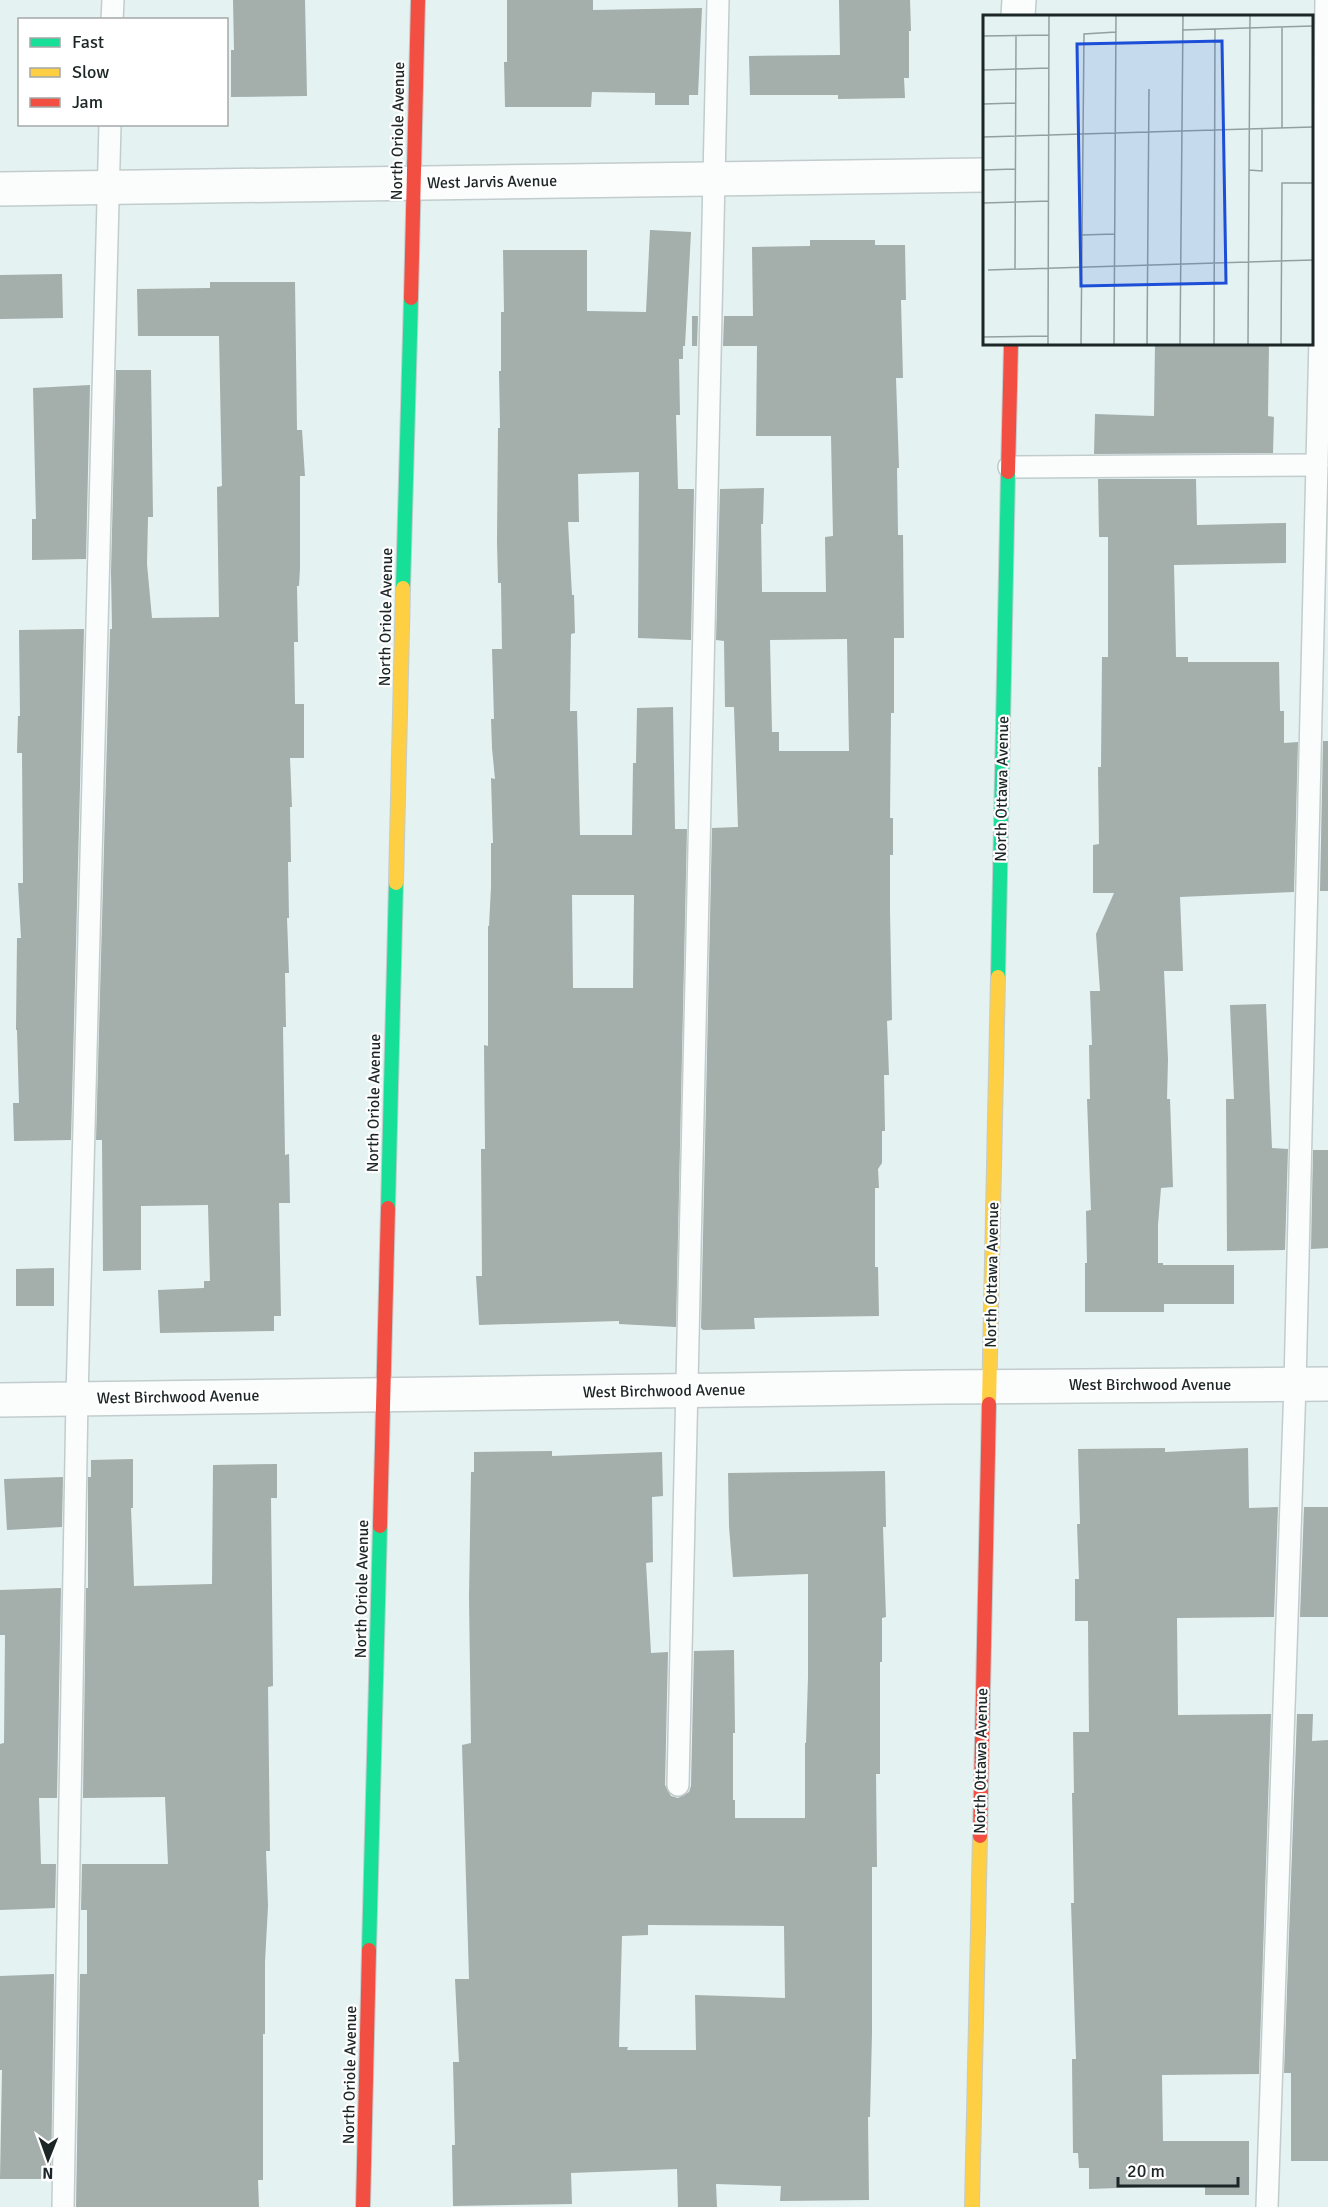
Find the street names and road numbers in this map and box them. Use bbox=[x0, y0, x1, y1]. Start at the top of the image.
street label: North Oriole Avenue bbox=[387, 61, 409, 201]
street label: West Jarvis Avenue bbox=[427, 171, 557, 193]
street label: North Oriole Avenue bbox=[375, 547, 397, 687]
street label: North Ottawa Avenue bbox=[991, 716, 1013, 862]
street label: North Oriole Avenue bbox=[363, 1033, 385, 1173]
street label: North Ottawa Avenue bbox=[981, 1202, 1003, 1348]
street label: West Birchwood Avenue bbox=[1069, 1375, 1231, 1395]
street label: West Birchwood Avenue bbox=[582, 1380, 746, 1402]
street label: West Birchwood Avenue bbox=[96, 1386, 260, 1408]
street label: North Oriole Avenue bbox=[351, 1519, 373, 1659]
street label: North Ottawa Avenue bbox=[970, 1688, 992, 1834]
street label: North Oriole Avenue bbox=[339, 2005, 361, 2145]

